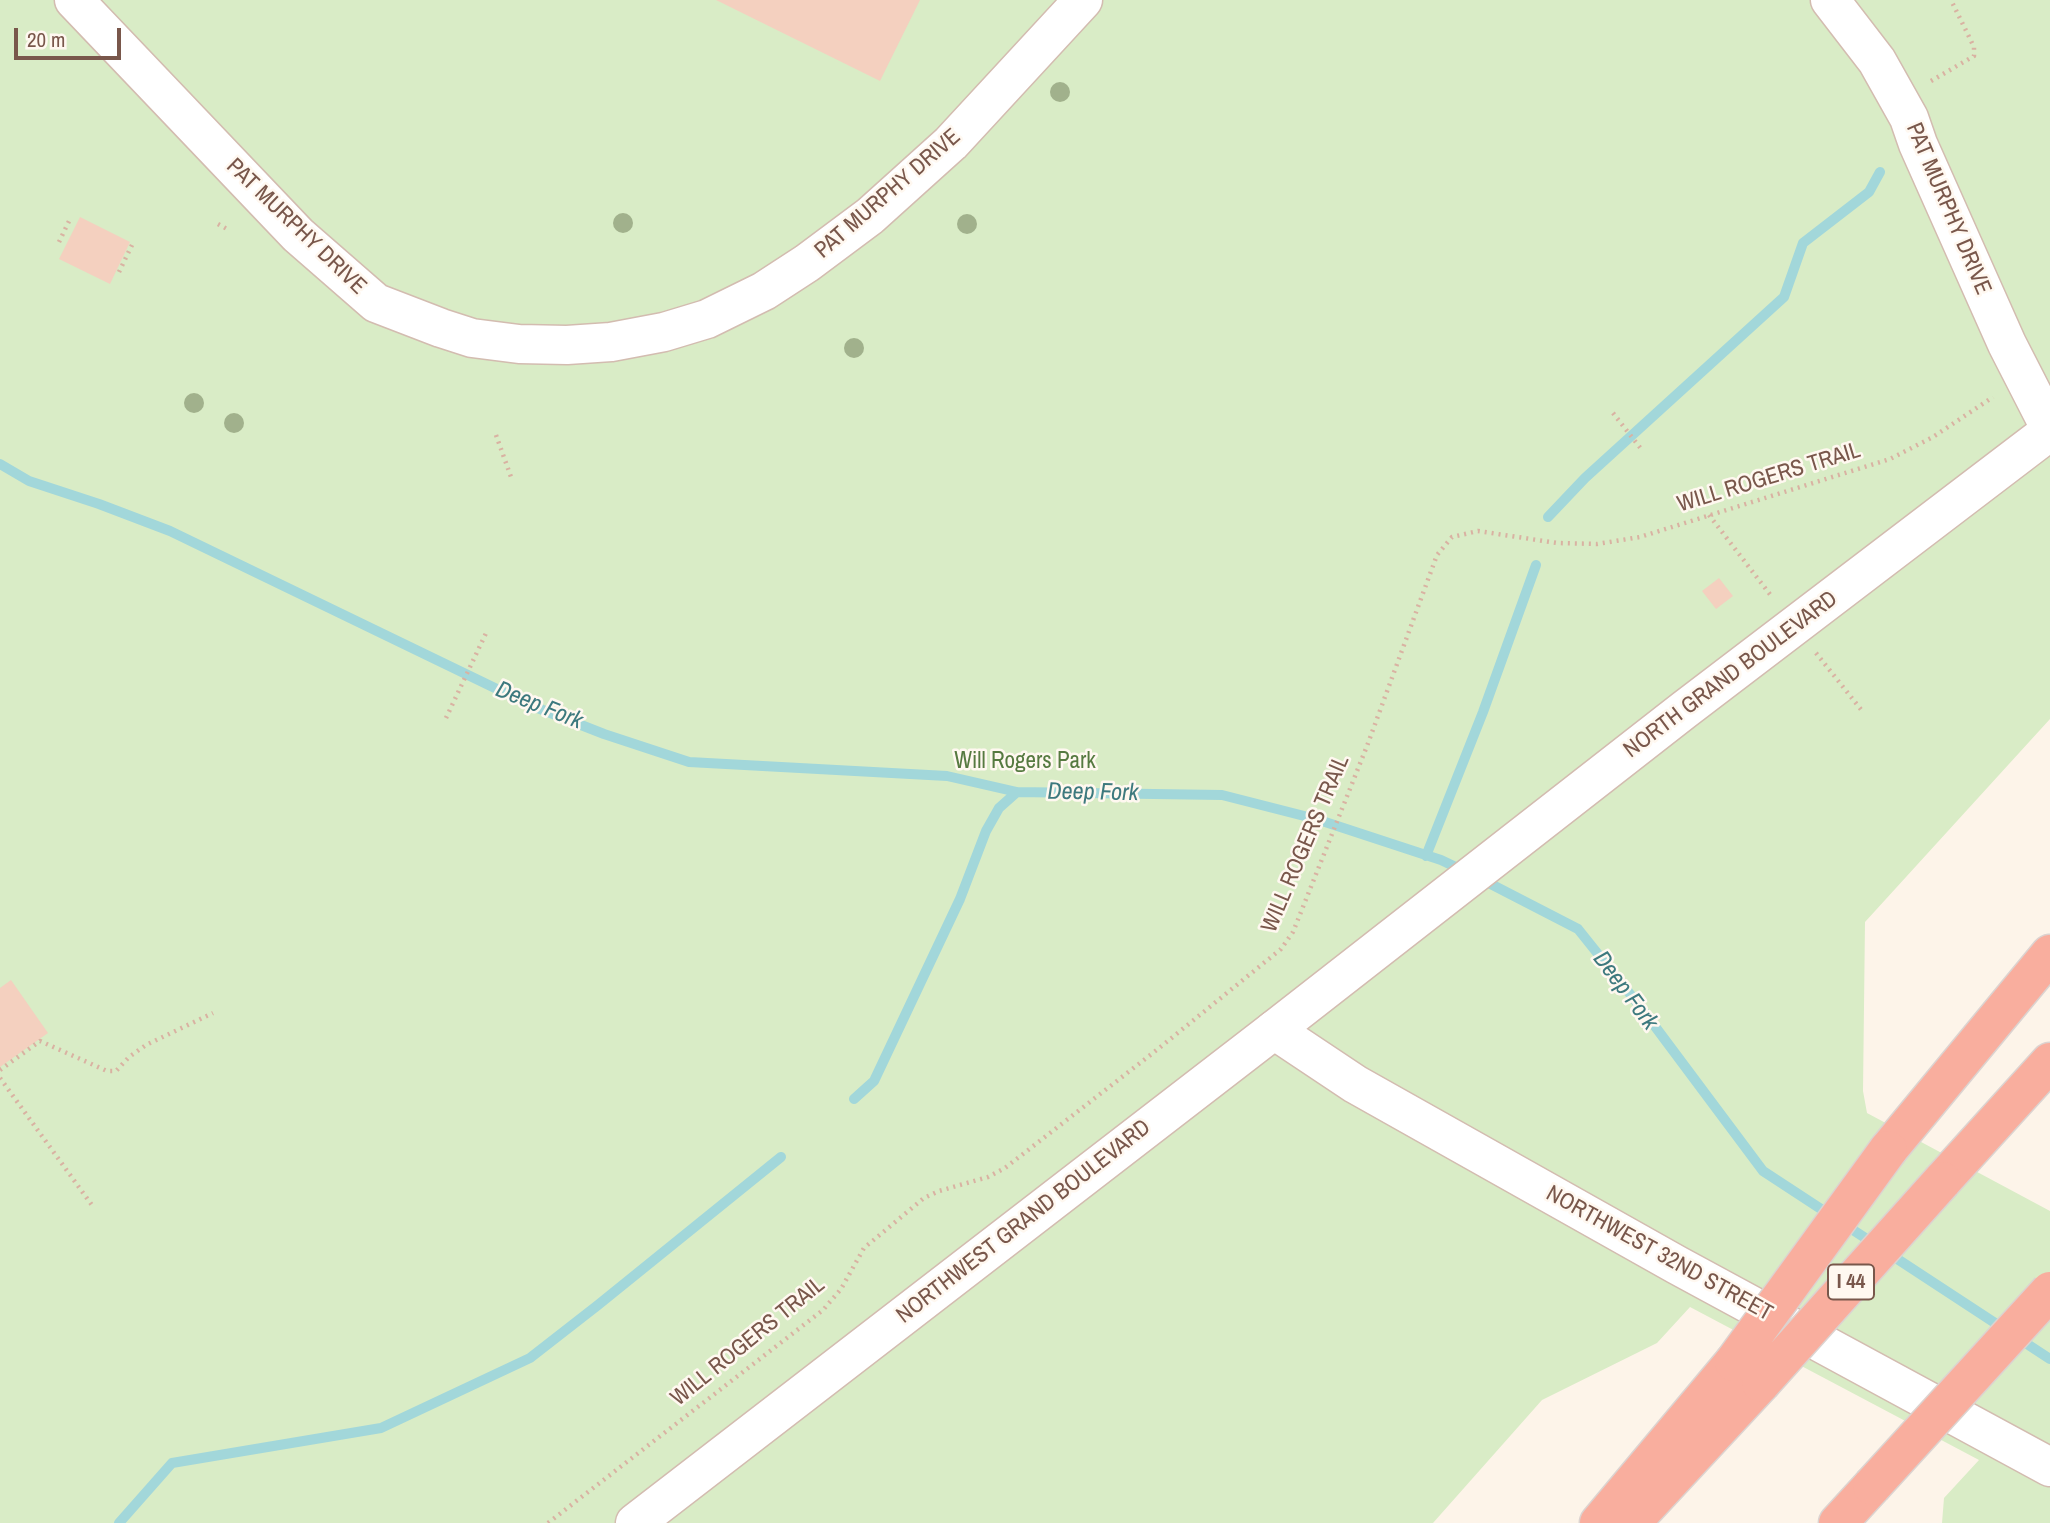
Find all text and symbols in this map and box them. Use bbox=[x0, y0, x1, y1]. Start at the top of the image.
scale bar bbox=[18, 14, 124, 58]
text: 20 m bbox=[27, 25, 65, 54]
street label: PAT MURPHY DRIVE bbox=[1899, 119, 1997, 299]
street label: PAT MURPHY DRIVE bbox=[810, 123, 966, 265]
street label: PAT MURPHY DRIVE bbox=[220, 153, 372, 301]
street label: WILL ROGERS TRAIL bbox=[1674, 437, 1864, 519]
street label: NORTH GRAND BOULEVARD bbox=[1619, 586, 1843, 764]
water label: Deep Fork bbox=[491, 676, 587, 736]
park label: Will Rogers Park bbox=[954, 748, 1096, 776]
street label: WILL ROGERS TRAIL bbox=[1256, 751, 1356, 937]
water label: Deep Fork bbox=[1047, 778, 1139, 808]
water label: Deep Fork bbox=[1586, 946, 1664, 1036]
street label: NORTHWEST GRAND BOULEVARD bbox=[891, 1114, 1157, 1330]
street label: NORTHWEST 32ND STREET bbox=[1541, 1180, 1777, 1328]
road number: I 44 bbox=[1828, 1264, 1874, 1300]
street label: WILL ROGERS TRAIL bbox=[666, 1272, 830, 1412]

